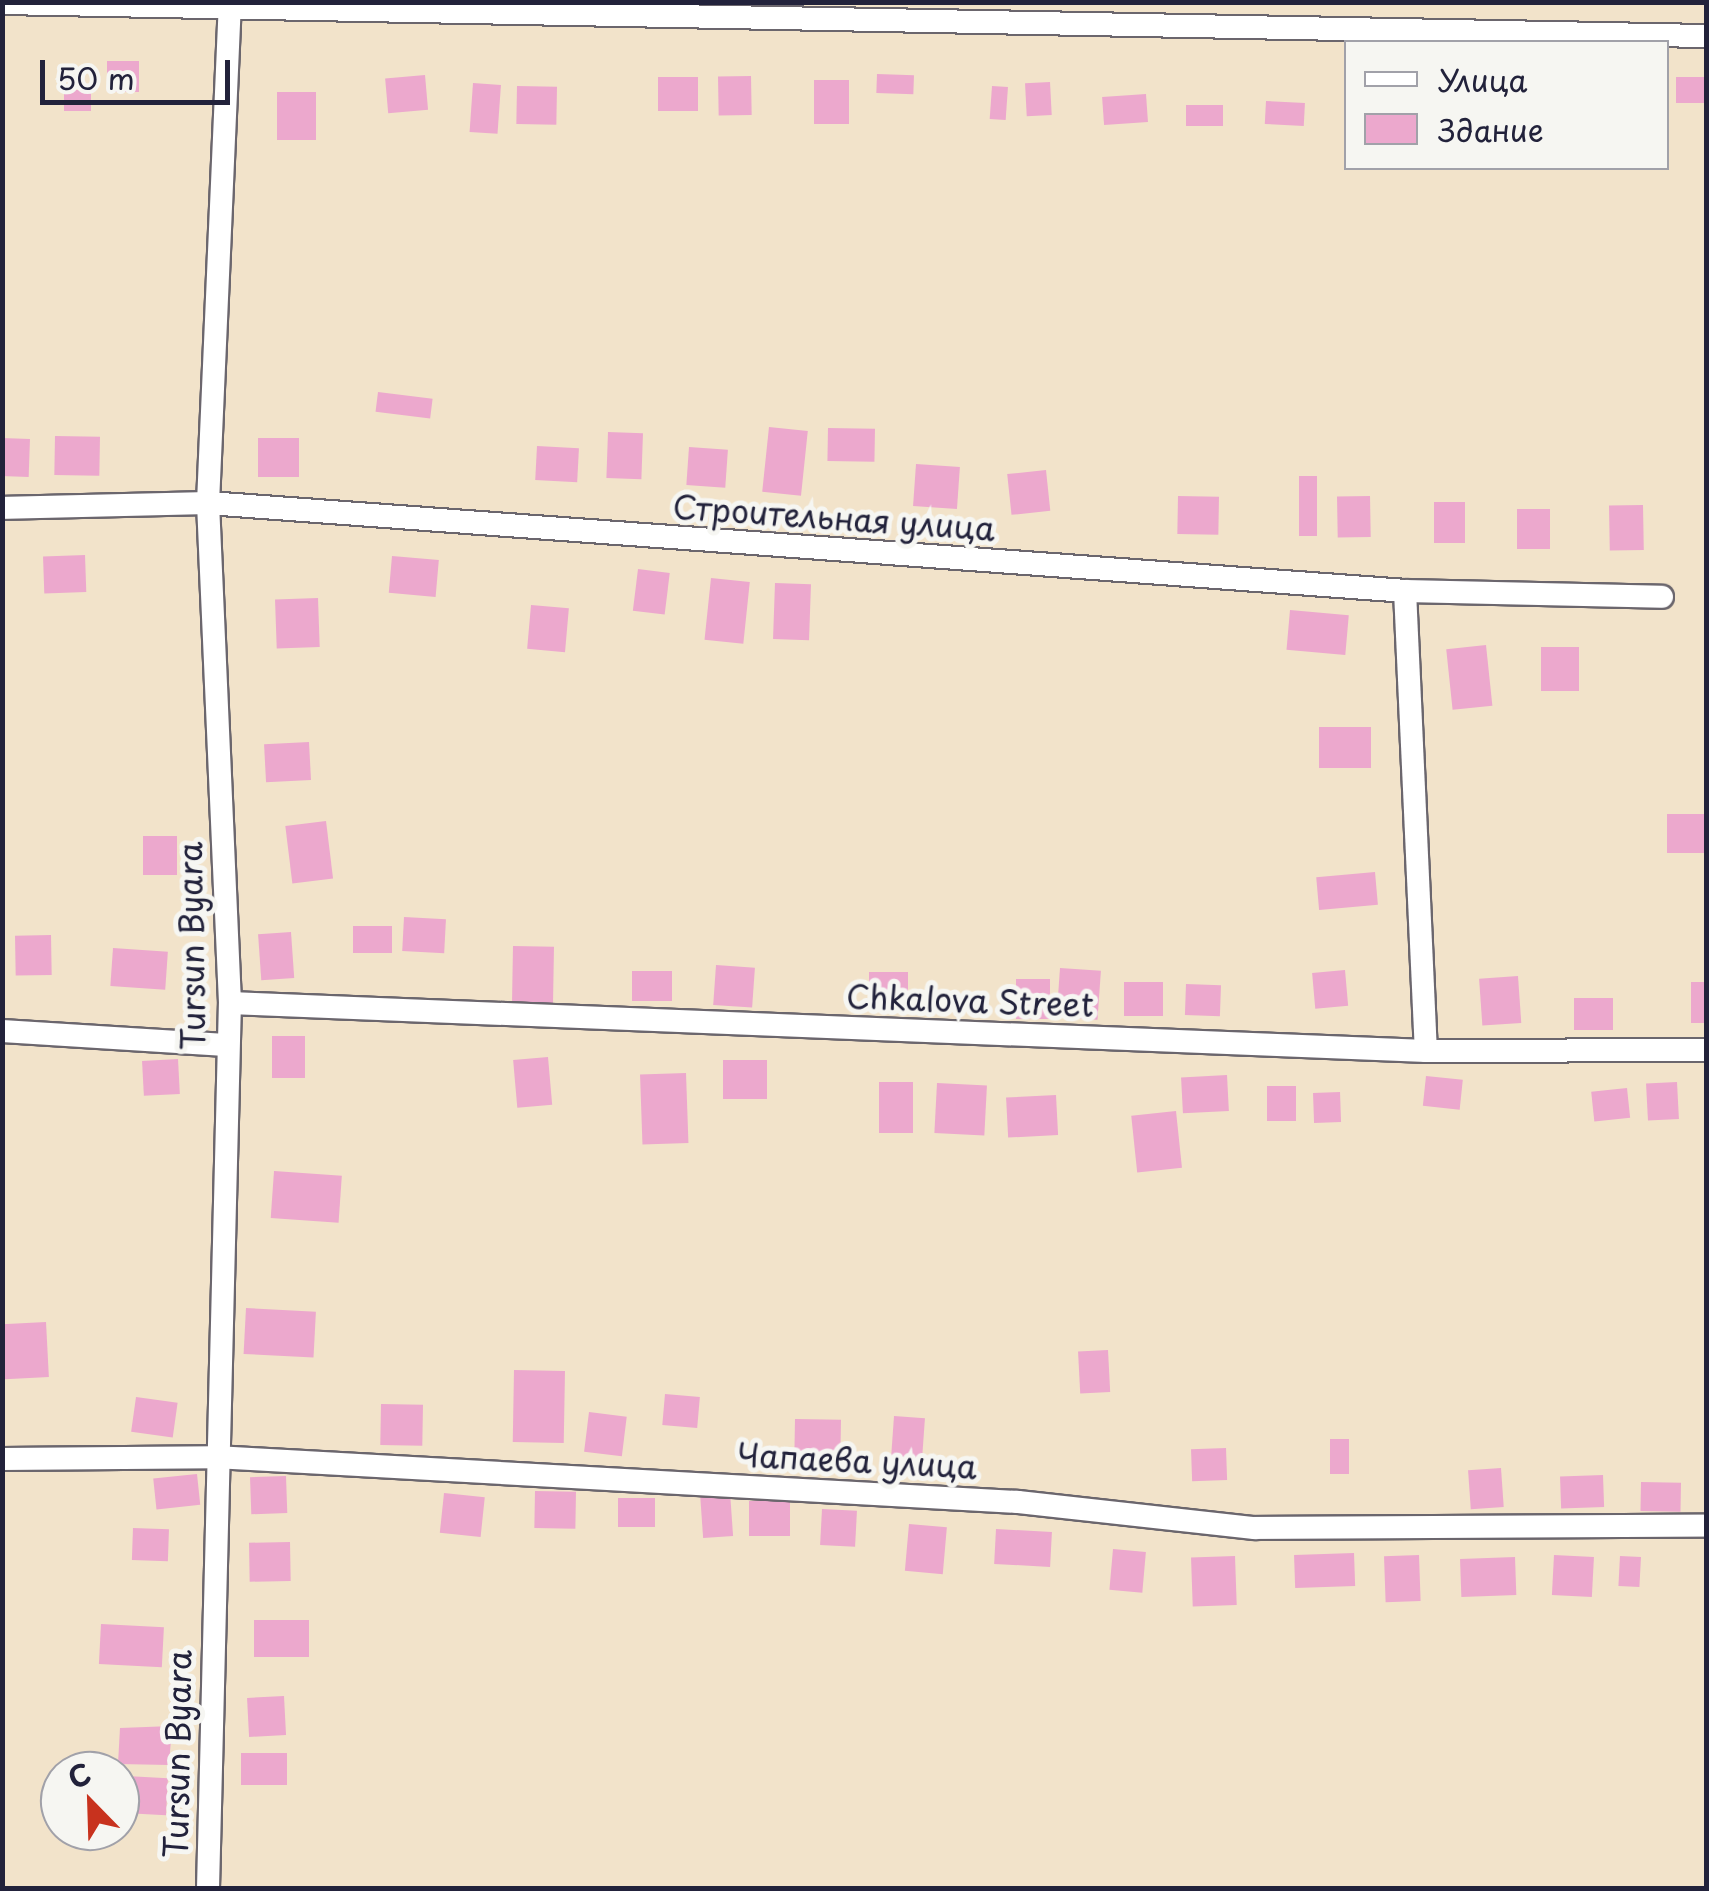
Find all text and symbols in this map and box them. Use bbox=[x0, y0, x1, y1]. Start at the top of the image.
scale bar bbox=[45, 40, 235, 102]
legend bbox=[1344, 40, 1669, 170]
text: 50 m bbox=[57, 55, 135, 100]
text: Улица bbox=[1438, 57, 1527, 102]
text: Здание bbox=[1438, 107, 1544, 152]
street label: Строительная улица bbox=[671, 487, 997, 547]
street label: Tursun Byara bbox=[170, 841, 212, 1051]
street label: Chkalova Street bbox=[846, 976, 1094, 1024]
street label: Чапаева улица bbox=[735, 1434, 979, 1486]
street label: Tursun Byara bbox=[156, 1649, 198, 1859]
north arrow bbox=[40, 1751, 140, 1851]
text: С bbox=[61, 1751, 97, 1799]

